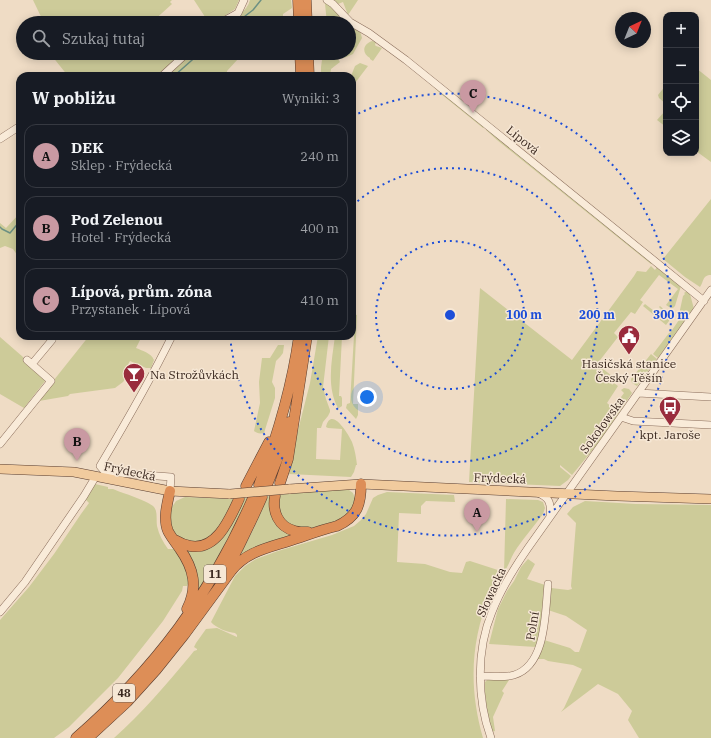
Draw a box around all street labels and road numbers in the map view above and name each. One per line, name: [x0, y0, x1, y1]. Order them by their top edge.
street label: Lípová: [504, 122, 543, 158]
street label: Sokołowska: [576, 393, 628, 456]
street label: Frýdecká: [103, 458, 158, 484]
street label: Frýdecká: [473, 470, 527, 486]
street label: Słowacka: [473, 564, 509, 619]
road number: 11: [204, 565, 226, 583]
street label: Polní: [522, 610, 542, 642]
road number: 48: [113, 684, 135, 702]

